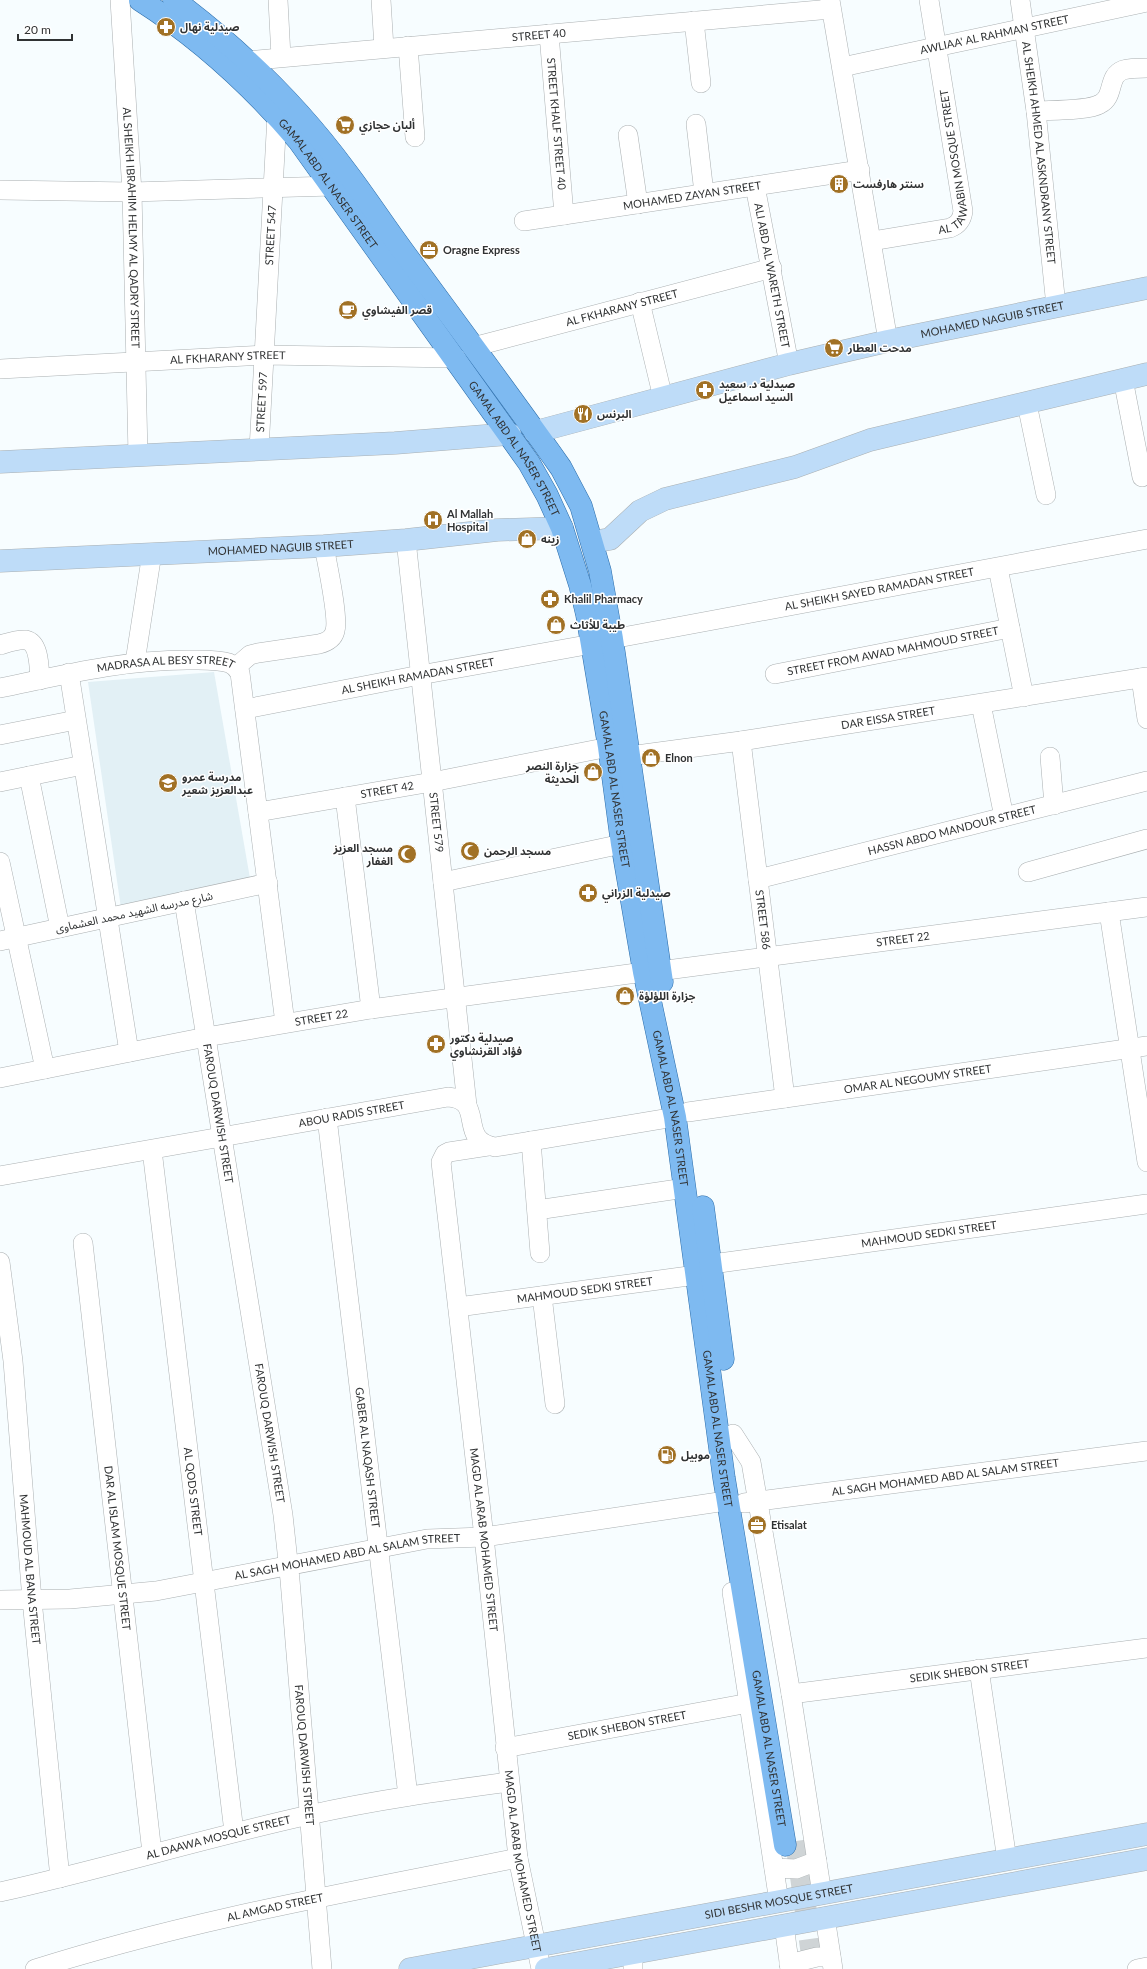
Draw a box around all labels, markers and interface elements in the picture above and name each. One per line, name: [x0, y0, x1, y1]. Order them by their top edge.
street label: AWLIAA' AL RAHMAN STREET: [919, 12, 1071, 56]
scale bar: [18, 16, 72, 42]
pharmacy icon: صيدلية نهال: [155, 16, 177, 38]
place label: صيدلية نهال: [180, 20, 240, 34]
text: 20 m: [24, 22, 51, 37]
street label: STREET 40: [511, 26, 567, 43]
street label: AL SHEIKH AHMED AL ASKNDRANY STREET: [1020, 40, 1059, 265]
street label: STREET KHALF STREET 40: [545, 57, 569, 191]
street label: AL TAWABIN MOSQUE STREET: [926, 79, 950, 237]
text: AL TAWABIN MOSQUE STREET: [936, 88, 970, 236]
street label: AL SHEIKH IBRAHIM HELMY AL QADRY STREET: [121, 107, 143, 349]
supermarket icon: ألبان حجازي: [334, 114, 356, 136]
street label: GAMAL ABD AL NASER STREET: [276, 116, 381, 251]
place label: ألبان حجازي: [359, 118, 415, 135]
building icon: سنتر هارفست: [828, 173, 850, 195]
place label: سنتر هارفست: [853, 177, 924, 191]
street label: MOHAMED ZAYAN STREET: [622, 178, 762, 212]
street label: ALI ABD AL WARETH STREET: [752, 202, 793, 349]
street label: STREET 547: [262, 205, 278, 266]
office icon: Oragne Express: [418, 239, 440, 261]
place label: Oragne Express: [443, 243, 520, 256]
street label: AL FKHARANY STREET: [564, 286, 680, 328]
street label: MOHAMED NAGUIB STREET: [919, 298, 1066, 340]
cafe icon: قصر الفيشاوي: [337, 299, 359, 321]
place label: قصر الفيشاوي: [362, 303, 432, 320]
supermarket icon: مدحت العطار: [823, 337, 845, 359]
place label: مدحت العطار: [847, 341, 912, 355]
street label: AL FKHARANY STREET: [170, 348, 286, 366]
street label: STREET 597: [253, 372, 269, 432]
place label: صيدلية د. سعيد السيد اسماعيل: [719, 377, 796, 404]
street label: GAMAL ABD AL NASER STREET: [466, 378, 563, 518]
pharmacy icon: صيدلية د. سعيد السيد اسماعيل: [694, 379, 716, 401]
restaurant icon: البرنس: [572, 403, 594, 425]
place label: البرنس: [597, 407, 631, 421]
place label: Al Mallah Hospital: [446, 507, 493, 533]
hospital icon: Al Mallah Hospital: [422, 509, 444, 531]
shop icon: زينه: [516, 528, 538, 550]
place label: زينه: [541, 532, 559, 546]
street label: MOHAMED NAGUIB STREET: [207, 537, 355, 557]
street label: AL SHEIKH SAYED RAMADAN STREET: [784, 564, 976, 613]
pharmacy icon: Khalil Pharmacy: [539, 588, 561, 610]
place label: Khalil Pharmacy: [564, 592, 643, 605]
shop icon: طيبة للأثاث: [545, 614, 567, 636]
place label: طيبة للأثاث: [570, 618, 625, 632]
street label: STREET FROM AWAD MAHMOUD STREET: [786, 623, 1000, 678]
street label: MADRASA AL BESY STREET: [96, 653, 238, 674]
street label: AL SHEIKH RAMADAN STREET: [340, 655, 496, 696]
street label: DAR EISSA STREET: [840, 703, 937, 731]
street label: GAMAL ABD AL NASER STREET: [597, 710, 633, 869]
shop icon: Elnon: [640, 747, 662, 769]
place label: Elnon: [665, 751, 693, 764]
place label: جزارة النصر الحديثة: [525, 759, 579, 786]
shop icon: جزارة النصر الحديثة: [582, 761, 604, 783]
place label: مدرسة عمرو عبدالعزيز شعير: [181, 770, 253, 797]
school or university icon: مدرسة عمرو عبدالعزيز شعير: [157, 772, 179, 794]
street label: STREET 42: [359, 778, 415, 800]
street label: STREET 579: [427, 792, 447, 853]
street label: HASSN ABDO MANDOUR STREET: [866, 802, 1038, 857]
mosque icon: مسجد الرحمن: [459, 840, 481, 862]
place label: مسجد العزيز الغفار: [332, 841, 393, 868]
mosque icon: مسجد العزيز الغفار: [396, 843, 418, 865]
place label: مسجد الرحمن: [484, 844, 551, 858]
pharmacy icon: صيدلية الزراني: [577, 882, 599, 904]
place label: صيدلية الزراني: [602, 886, 671, 903]
street label: شارع مدرسه الشهيد محمد العشماوى: [54, 888, 215, 937]
street label: STREET 586: [753, 889, 774, 950]
street label: STREET 22: [875, 929, 930, 948]
shop icon: جزارة اللؤلؤة: [614, 985, 636, 1007]
place label: جزارة اللؤلؤة: [639, 989, 696, 1003]
street label: STREET 22: [294, 1006, 349, 1028]
street label: GAMAL ABD AL NASER STREET: [651, 1029, 691, 1188]
place label: صيدلية دكتور فؤاد القرنشاوي: [449, 1031, 523, 1061]
pharmacy icon: صيدلية دكتور فؤاد القرنشاوي: [425, 1033, 447, 1055]
street label: FAROUQ DARWISH STREET: [201, 1042, 236, 1184]
street label: OMAR AL NEGOUMY STREET: [843, 1061, 993, 1096]
street label: ABOU RADIS STREET: [297, 1098, 406, 1129]
street label: MAHMOUD SEDKI STREET: [860, 1218, 998, 1249]
street label: MAHMOUD SEDKI STREET: [516, 1274, 654, 1305]
street label: GAMAL ABD AL NASER STREET: [701, 1349, 736, 1509]
street label: FAROUQ DARWISH STREET: [253, 1362, 288, 1504]
street label: GABER AL NAQASH STREET: [353, 1387, 383, 1529]
fuel station icon: موبيل: [656, 1444, 678, 1466]
street label: AL QODS STREET: [182, 1447, 205, 1537]
street label: MAGD AL ARAB MOHAMED STREET: [468, 1447, 501, 1633]
place label: موبيل: [681, 1448, 710, 1462]
street label: AL SAGH MOHAMED ABD AL SALAM STREET: [831, 1455, 1060, 1498]
street label: DAR AL ISLAM MOSQUE STREET: [102, 1465, 134, 1631]
street label: MAHMOUD AL BANA STREET: [18, 1494, 44, 1646]
office icon: Etisalat: [746, 1514, 768, 1536]
place label: Etisalat: [771, 1518, 808, 1531]
street label: AL SAGH MOHAMED ABD AL SALAM STREET: [233, 1531, 461, 1582]
street label: SEDIK SHEBON STREET: [909, 1656, 1030, 1685]
street label: GAMAL ABD AL NASER STREET: [750, 1669, 789, 1828]
street label: FAROUQ DARWISH STREET: [293, 1684, 317, 1826]
street label: SEDIK SHEBON STREET: [566, 1708, 688, 1742]
street label: MAGD AL ARAB MOHAMED STREET: [503, 1769, 544, 1954]
street label: AL DAAWA MOSQUE STREET: [144, 1812, 292, 1861]
street label: SIDI BESHR MOSQUE STREET: [704, 1881, 855, 1921]
street label: AL AMGAD STREET: [226, 1890, 325, 1923]

